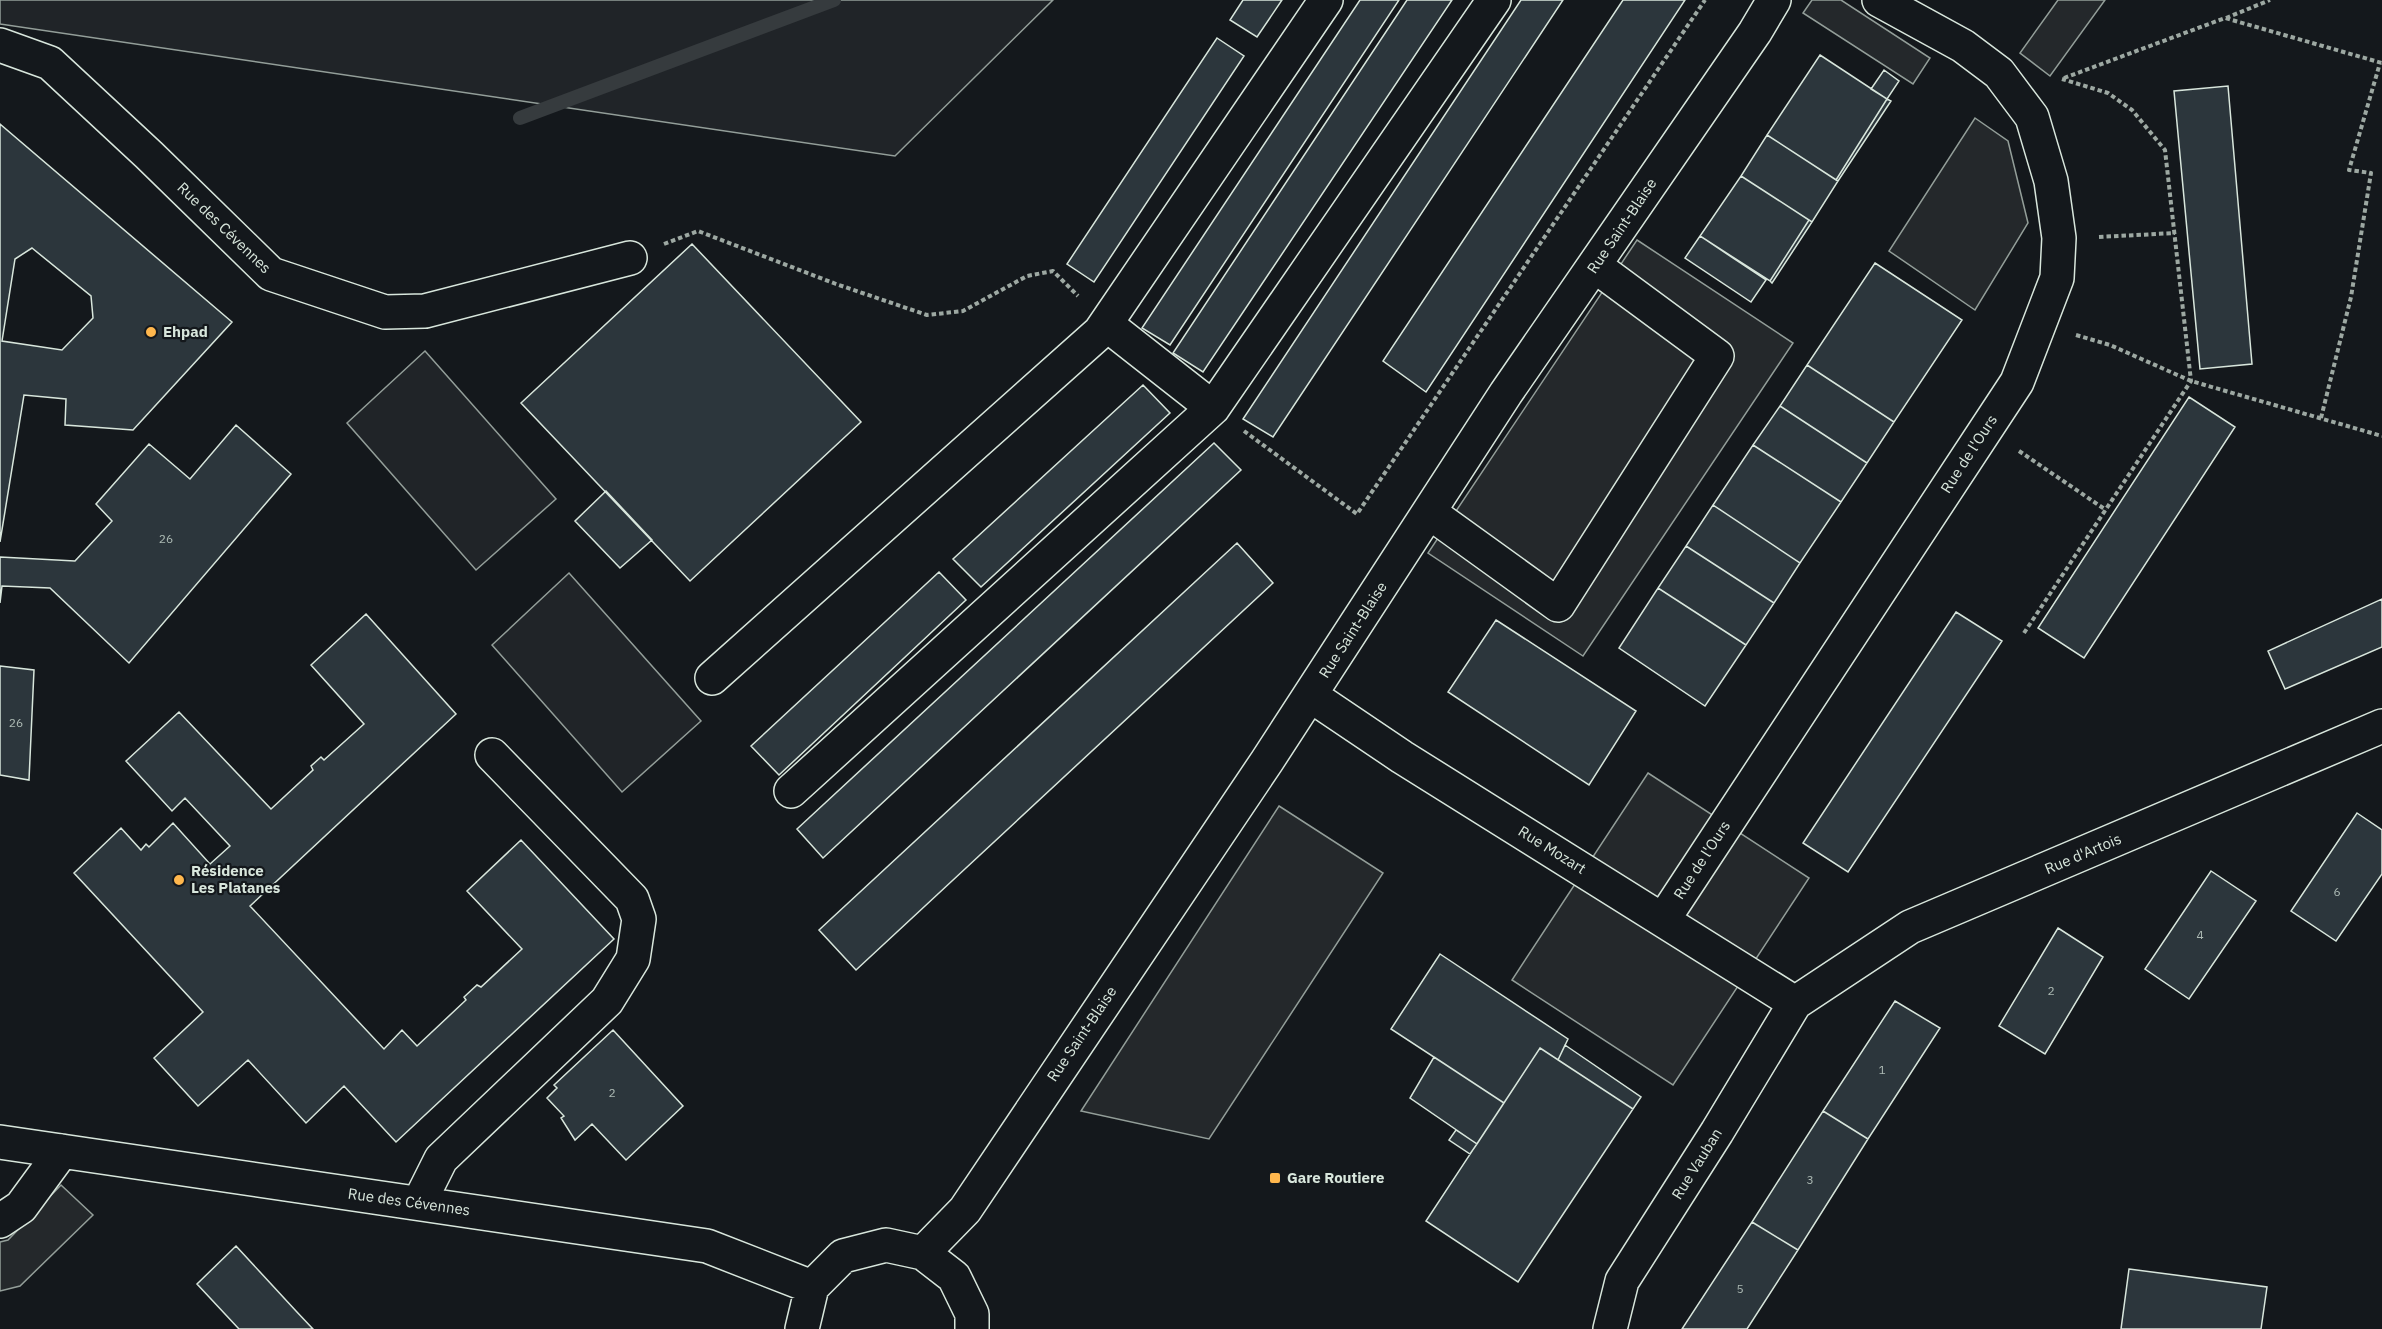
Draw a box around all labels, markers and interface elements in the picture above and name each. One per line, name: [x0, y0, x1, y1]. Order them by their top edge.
street label: Rue Saint-Blaise: [1583, 174, 1661, 277]
street label: Rue des Cévennes: [173, 178, 275, 277]
place label: Ehpad: [163, 322, 208, 341]
marker: Ehpad: [144, 325, 158, 339]
street label: Rue de l'Ours: [1936, 411, 2001, 497]
house number: 26: [159, 531, 173, 546]
street label: Rue Saint-Blaise: [1314, 578, 1391, 681]
house number: 26: [9, 715, 23, 730]
street label: Rue de l'Ours: [1669, 817, 1734, 903]
street label: Rue Mozart: [1515, 821, 1590, 878]
street label: Rue d'Artois: [2042, 829, 2124, 878]
place label: Résidence Les Platanes: [191, 861, 281, 897]
marker: Résidence Les Platanes: [172, 873, 186, 887]
house number: 6: [2333, 884, 2341, 899]
house number: 4: [2196, 927, 2204, 942]
street label: Rue Saint-Blaise: [1043, 982, 1121, 1085]
house number: 2: [2047, 983, 2055, 998]
house number: 1: [1878, 1062, 1886, 1077]
house number: 2: [608, 1085, 616, 1100]
street label: Rue Vauban: [1667, 1125, 1726, 1203]
place label: Gare Routiere: [1287, 1168, 1384, 1187]
marker: Gare Routiere: [1268, 1171, 1282, 1185]
house number: 3: [1806, 1172, 1814, 1187]
street label: Rue des Cévennes: [347, 1184, 471, 1219]
house number: 5: [1736, 1281, 1744, 1296]

